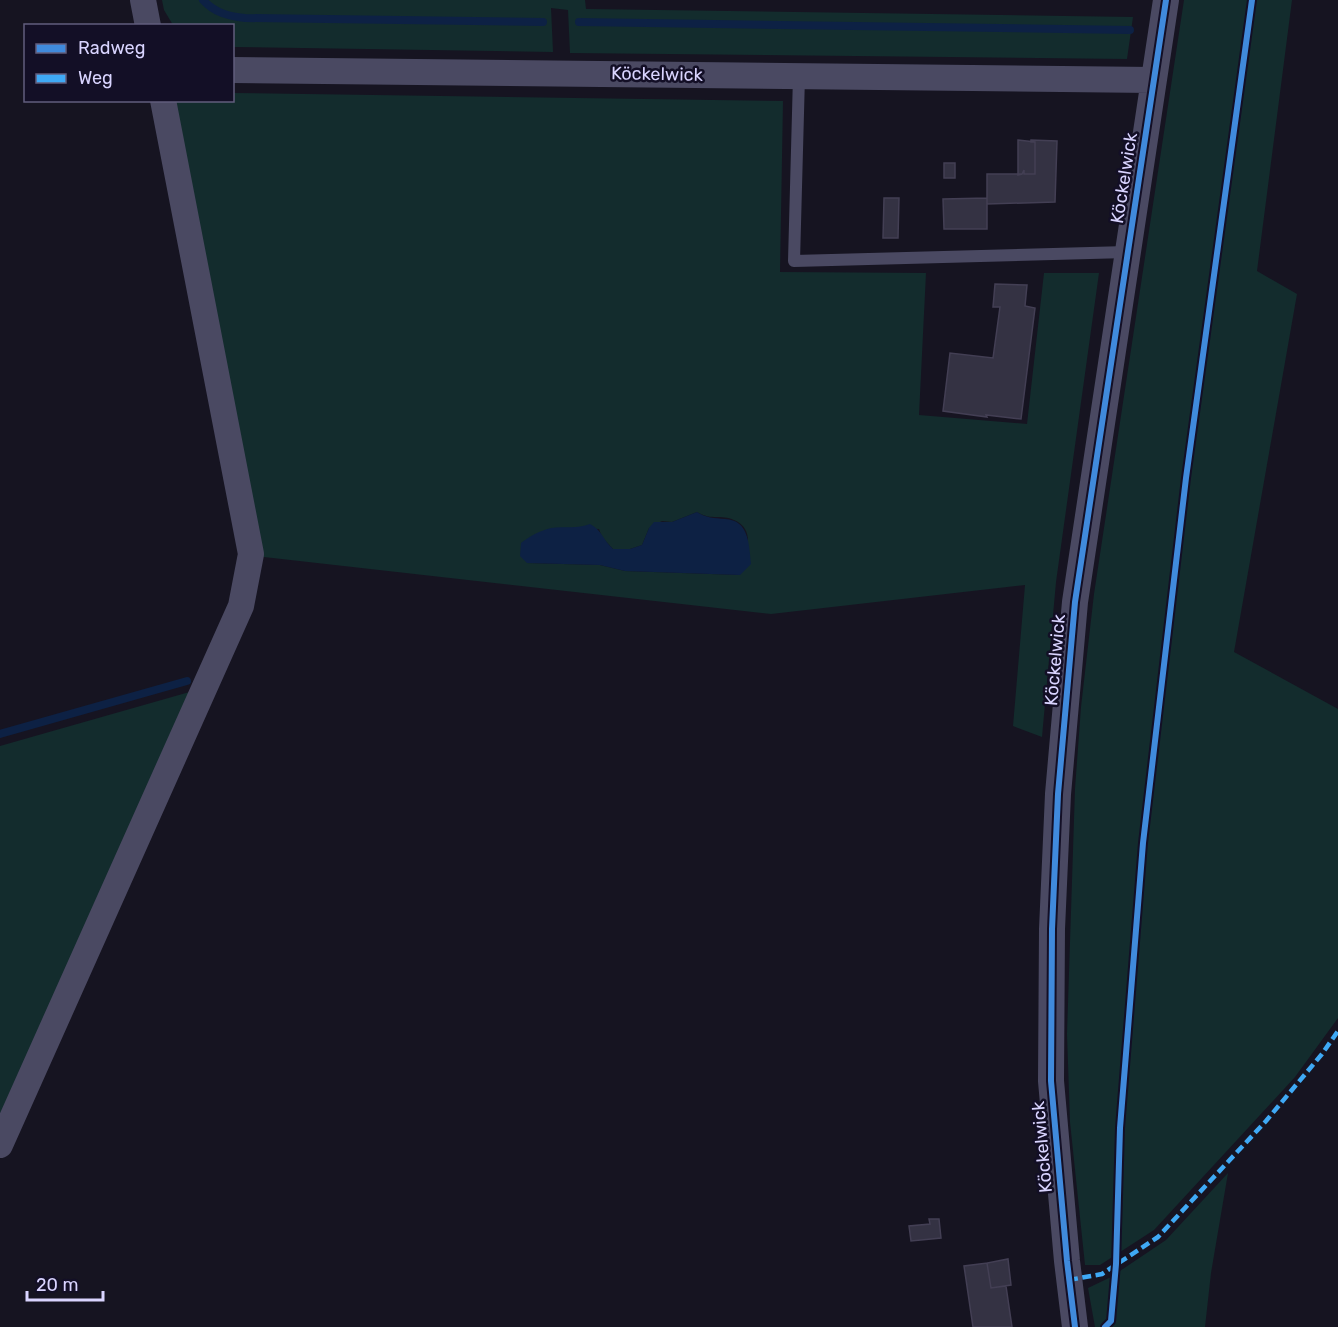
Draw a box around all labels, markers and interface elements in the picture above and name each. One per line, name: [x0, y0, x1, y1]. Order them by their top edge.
legend: [24, 24, 234, 102]
text: Radweg: [78, 37, 145, 59]
street label: Köckelwick: [611, 62, 704, 86]
text: Weg: [78, 67, 113, 89]
street label: Köckelwick: [1106, 130, 1142, 225]
street label: Köckelwick: [1040, 613, 1070, 707]
street label: Köckelwick: [1027, 1100, 1057, 1194]
scale bar: [27, 1264, 104, 1302]
text: 20 m: [36, 1274, 78, 1296]

